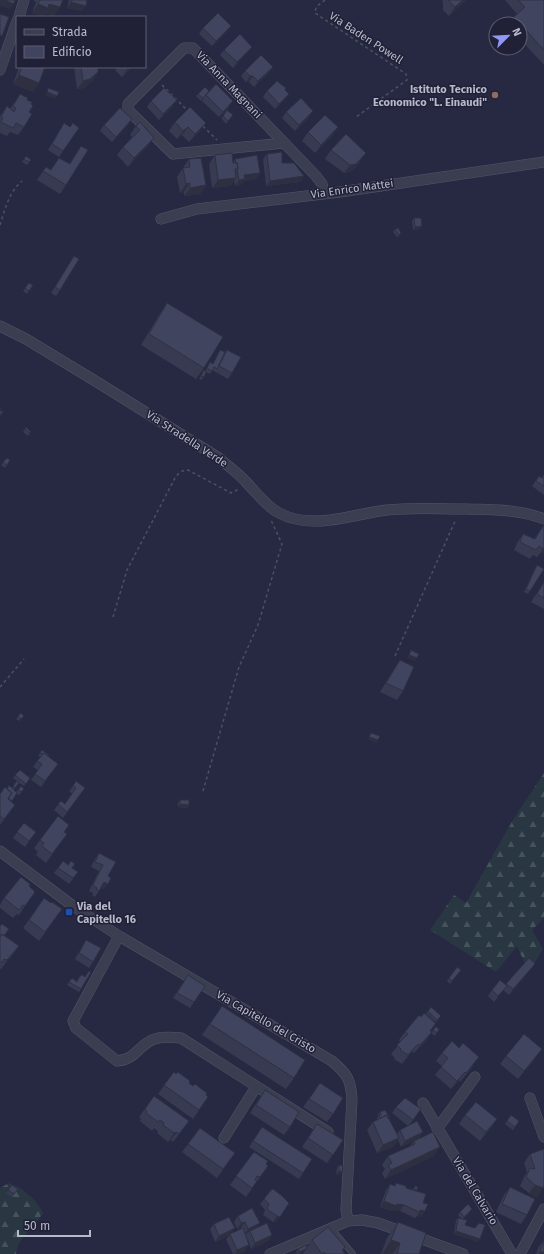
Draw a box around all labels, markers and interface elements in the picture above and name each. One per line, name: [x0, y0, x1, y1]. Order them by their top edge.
street label: Via Baden Powell: [327, 9, 405, 67]
legend: [16, 16, 146, 68]
north arrow: [488, 16, 528, 56]
text: Strada: [52, 25, 87, 39]
text: N: [509, 26, 524, 38]
text: Edificio: [52, 45, 92, 59]
street label: Via Anna Magnani: [194, 49, 264, 121]
place label: Istituto Tecnico Economico "L. Einaudi": [373, 83, 488, 109]
marker: Istituto Tecnico Economico "L. Einaudi": [490, 90, 500, 100]
street label: Via Enrico Mattei: [310, 177, 394, 201]
street label: Via Stradella Verde: [144, 408, 230, 470]
place label: Via del Capitello 16: [76, 900, 136, 926]
marker: Via del Capitello 16: [64, 907, 74, 917]
street label: Via Capitello del Cristo: [214, 988, 318, 1056]
street label: Via del Calvario: [450, 1155, 500, 1227]
scale bar: [18, 1212, 90, 1238]
text: 50 m: [24, 1219, 50, 1233]

